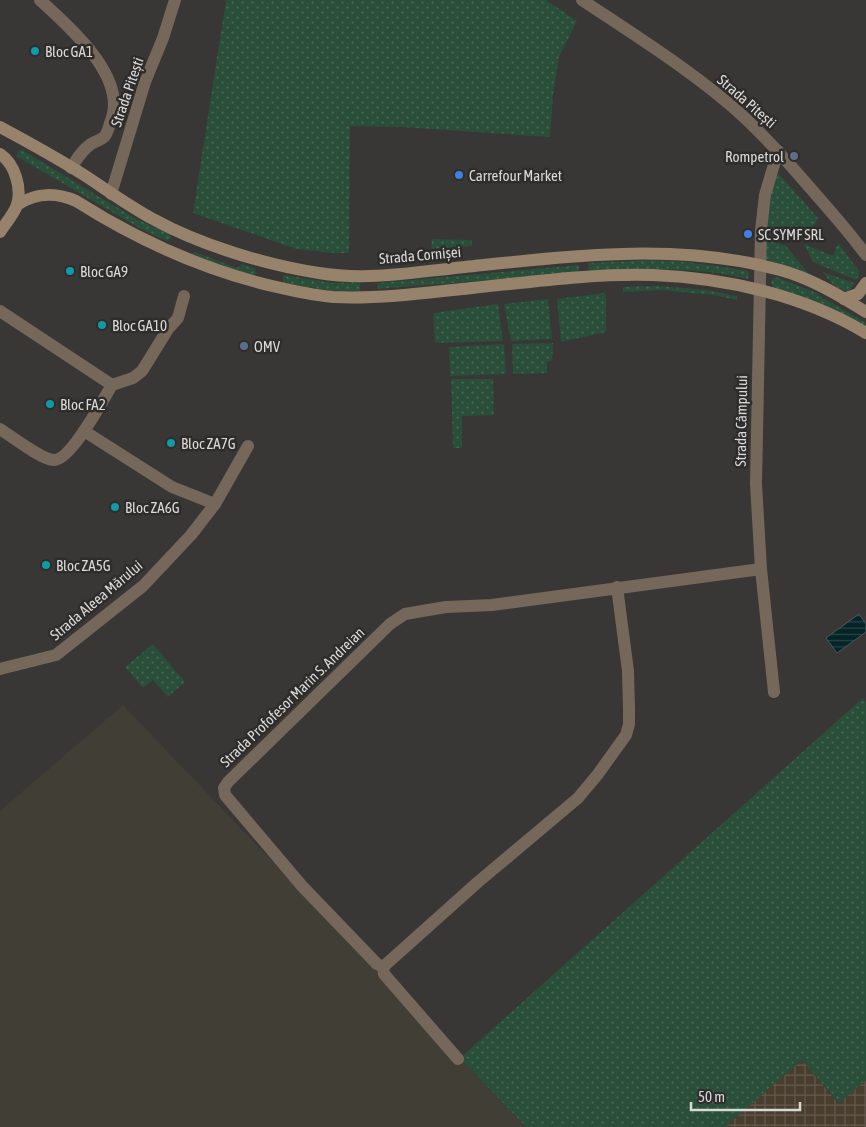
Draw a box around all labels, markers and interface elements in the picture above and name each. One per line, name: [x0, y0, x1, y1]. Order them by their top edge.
place label: Bloc GA1: [45, 43, 93, 60]
marker: Bloc GA1: [29, 45, 41, 57]
street label: Strada Pitești: [107, 55, 147, 129]
street label: Strada Pitești: [714, 71, 780, 131]
place label: Rompetrol: [725, 148, 784, 165]
marker: Rompetrol: [788, 150, 800, 162]
place label: Carrefour Market: [469, 167, 562, 184]
marker: Carrefour Market: [453, 169, 465, 181]
place label: SC SYMF SRL: [758, 226, 824, 243]
marker: SC SYMF SRL: [742, 228, 754, 240]
street label: Strada Cornișei: [378, 243, 462, 267]
place label: Bloc GA9: [80, 263, 128, 280]
marker: Bloc GA9: [64, 265, 76, 277]
place label: Bloc GA10: [112, 317, 167, 334]
marker: Bloc GA10: [96, 319, 108, 331]
place label: OMV: [254, 338, 281, 355]
marker: OMV: [238, 340, 250, 352]
street label: Strada Câmpului: [732, 375, 750, 467]
place label: Bloc FA2: [60, 396, 106, 413]
marker: Bloc FA2: [44, 398, 56, 410]
place label: Bloc ZA7G: [181, 435, 236, 452]
marker: Bloc ZA7G: [165, 437, 177, 449]
place label: Bloc ZA6G: [125, 499, 180, 516]
marker: Bloc ZA6G: [109, 501, 121, 513]
street label: Strada Aleea Mărului: [46, 557, 146, 643]
place label: Bloc ZA5G: [56, 557, 111, 574]
marker: Bloc ZA5G: [40, 559, 52, 571]
street label: Strada Profofesor Marin S. Andreian: [216, 624, 368, 770]
scale bar: [691, 1080, 800, 1112]
text: 50 m: [698, 1088, 725, 1105]

